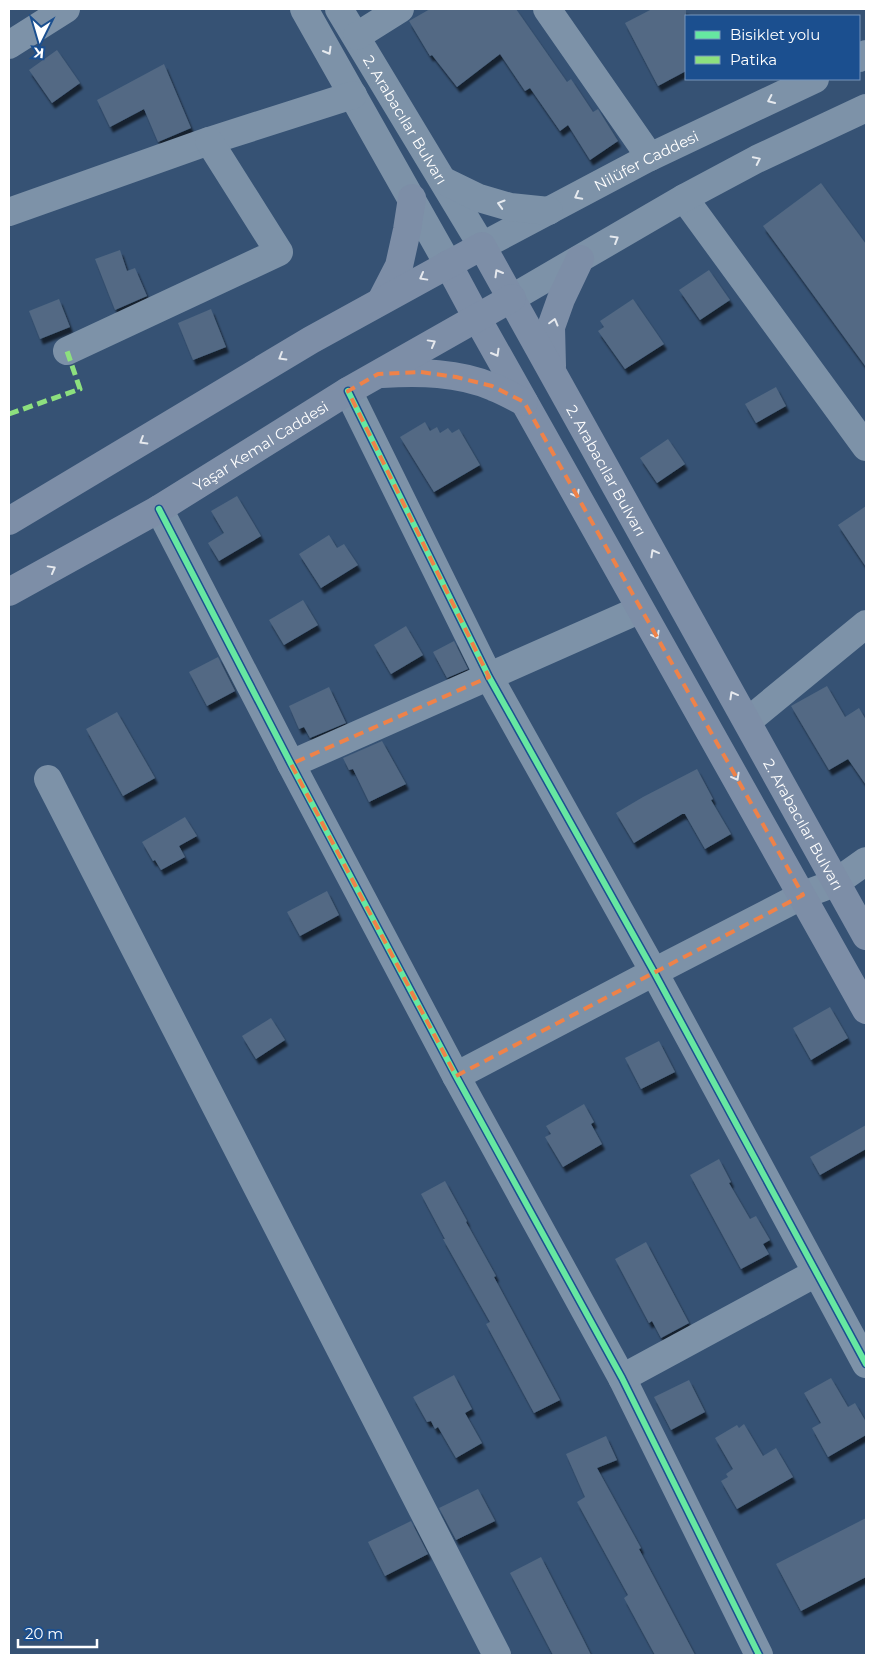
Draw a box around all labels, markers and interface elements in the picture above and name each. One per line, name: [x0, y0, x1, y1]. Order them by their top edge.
north arrow: [15, 15, 65, 65]
legend: [685, 15, 860, 80]
text: Bisiklet yolu: [730, 25, 820, 44]
text: K: [32, 43, 45, 62]
one-way arrow: [321, 46, 331, 55]
text: Patika: [730, 50, 777, 69]
street label: 2. Arabacılar Bulvarı: [359, 51, 452, 187]
one-way arrow: [767, 93, 776, 104]
street label: Nilüfer Caddesi: [591, 126, 701, 195]
one-way arrow: [751, 156, 760, 166]
one-way arrow: [575, 189, 584, 199]
one-way arrow: [497, 200, 506, 210]
one-way arrow: [609, 235, 618, 245]
one-way arrow: [494, 270, 504, 279]
one-way arrow: [420, 271, 429, 281]
one-way arrow: [548, 318, 558, 327]
one-way arrow: [427, 340, 436, 350]
one-way arrow: [490, 347, 500, 356]
one-way arrow: [279, 351, 288, 361]
street label: Yaşar Kemal Caddesi: [189, 396, 332, 495]
street label: 2. Arabacılar Bulvarı: [563, 401, 651, 539]
one-way arrow: [139, 434, 148, 444]
one-way arrow: [570, 489, 580, 498]
one-way arrow: [650, 549, 660, 558]
one-way arrow: [47, 566, 56, 576]
one-way arrow: [650, 630, 660, 639]
one-way arrow: [729, 691, 739, 700]
street label: 2. Arabacılar Bulvarı: [760, 755, 848, 893]
one-way arrow: [730, 772, 740, 781]
scale bar: [18, 1616, 96, 1648]
text: 20 m: [25, 1624, 63, 1643]

